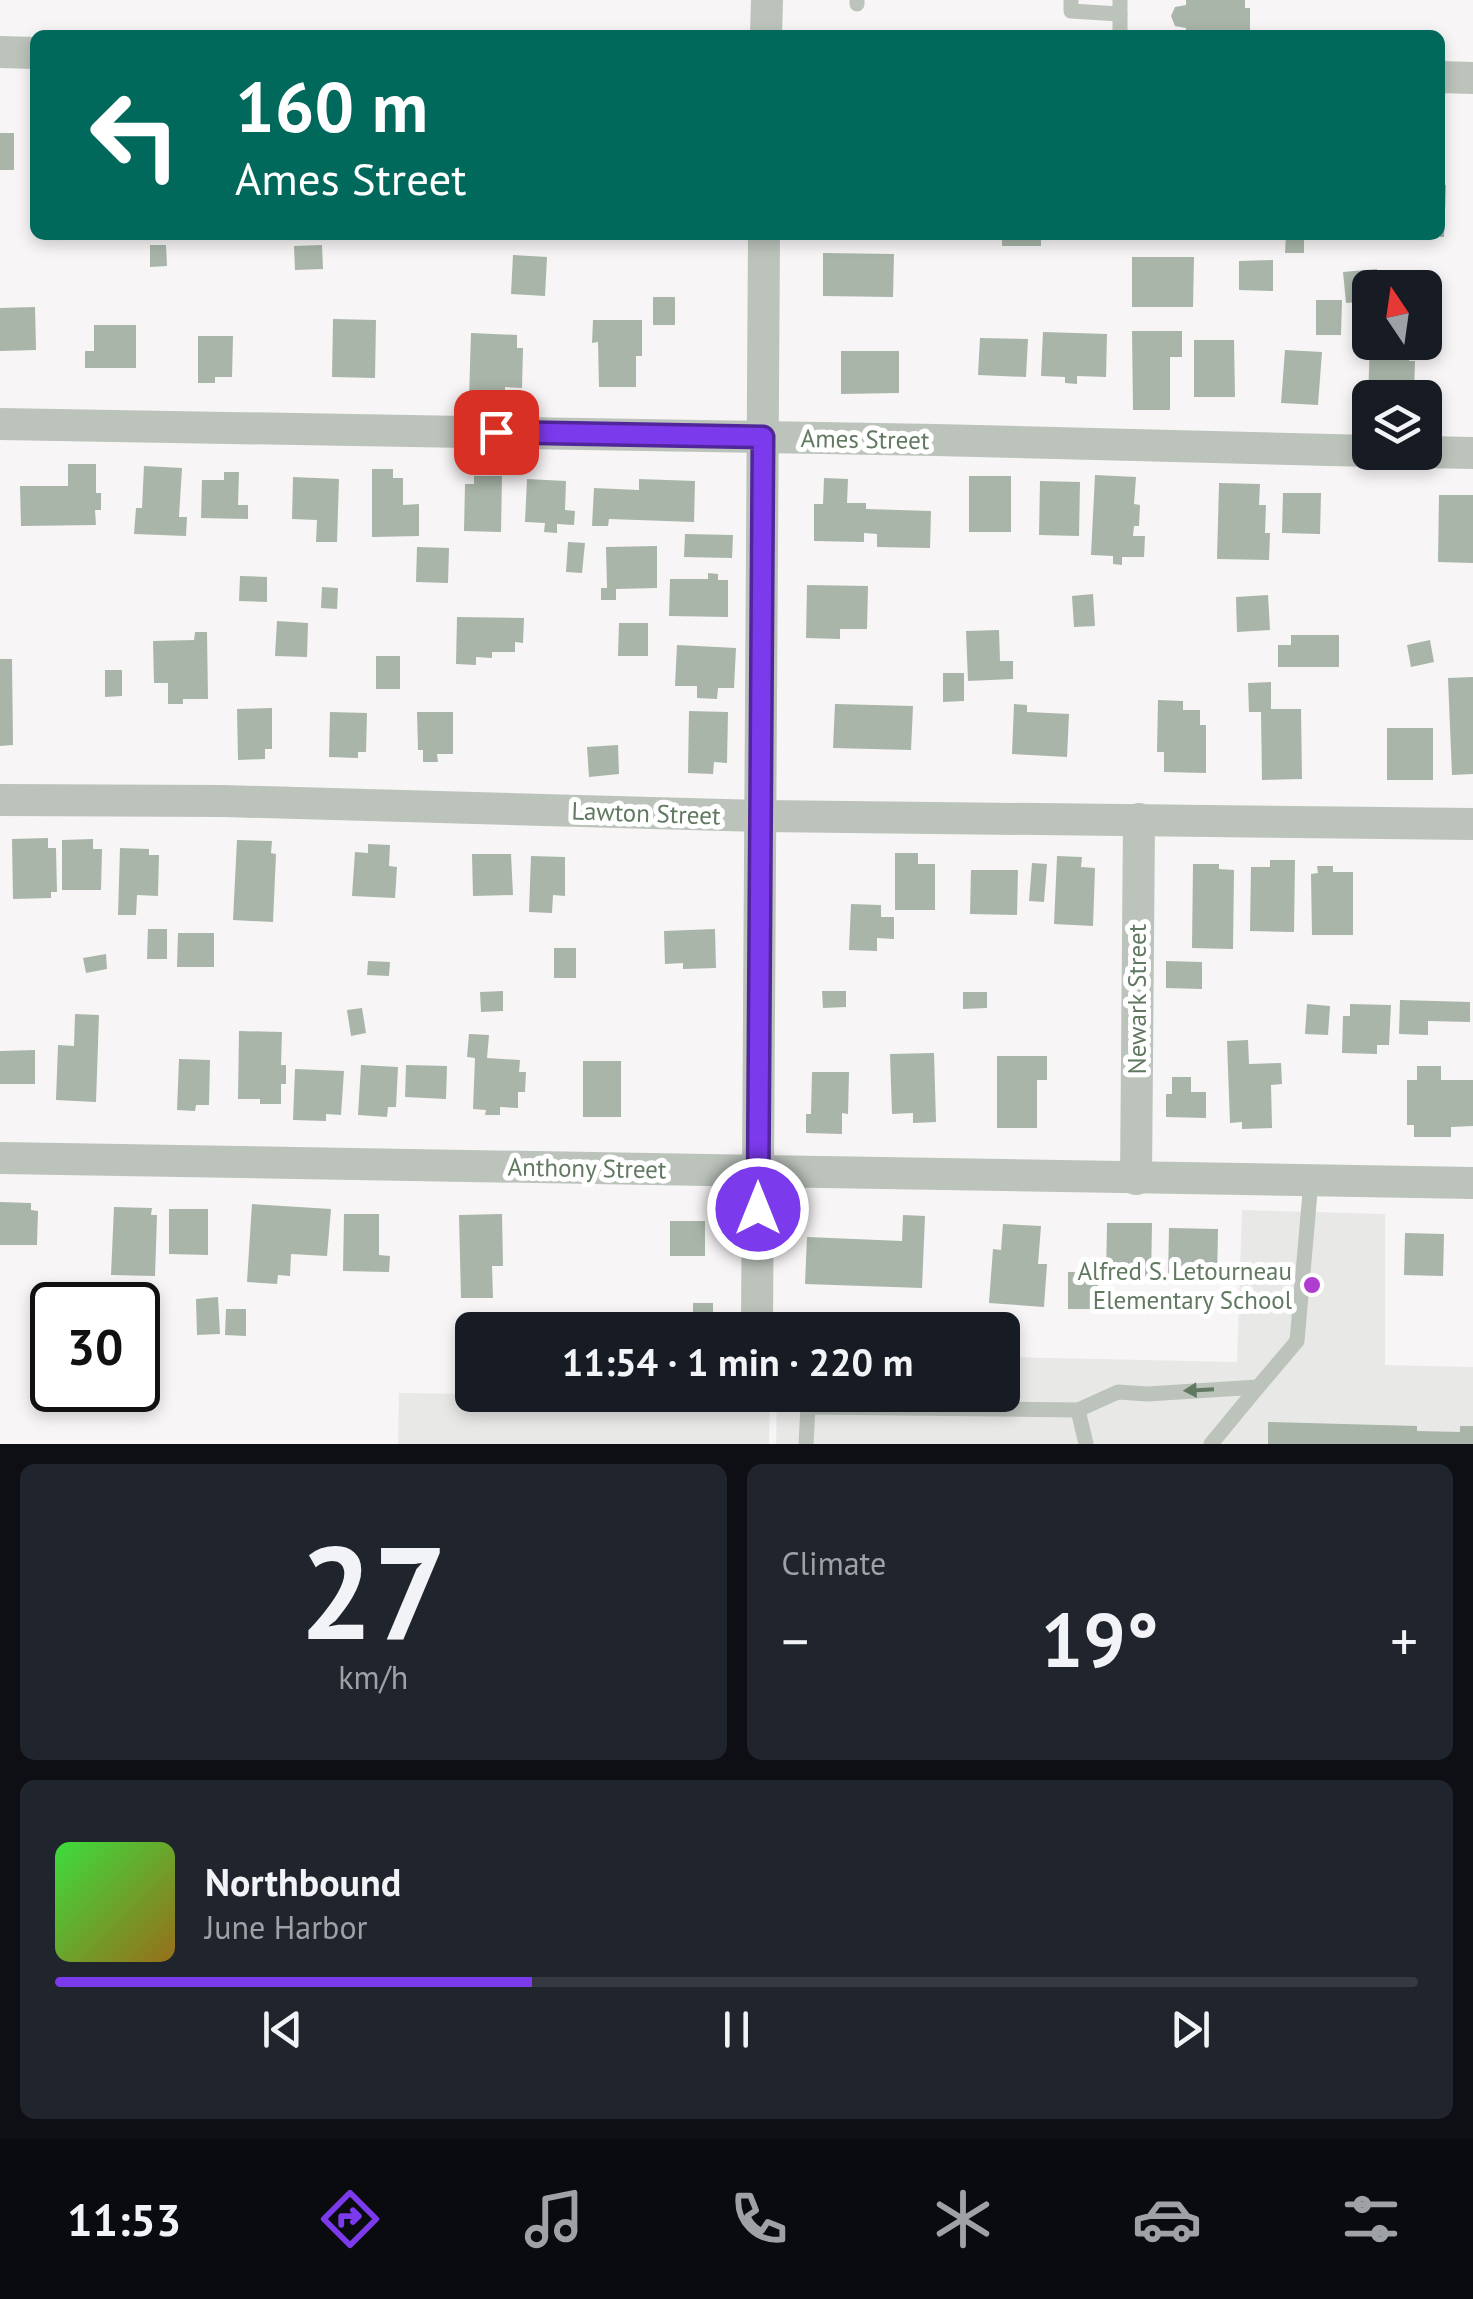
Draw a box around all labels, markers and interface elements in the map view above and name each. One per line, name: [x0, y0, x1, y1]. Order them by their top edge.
text: 160 m: [235, 61, 428, 151]
icon: left: [70, 70, 200, 200]
text: Ames Street: [235, 149, 467, 207]
north arrow: [1352, 270, 1442, 360]
map controls: [1352, 270, 1442, 470]
button: layers: [1352, 380, 1442, 470]
pin: [454, 390, 539, 475]
icon: arrive: [469, 405, 524, 460]
street label: Ames Street: [800, 422, 930, 456]
street label: Lawton Street: [571, 794, 722, 832]
street label: Newark Street: [1121, 923, 1153, 1074]
street label: Anthony Street: [507, 1151, 667, 1185]
position arrow: [706, 1157, 810, 1261]
place label: Alfred S. Letourneau Elementary School: [1077, 1255, 1293, 1316]
marker: Alfred S. Letourneau Elementary School: [1301, 1274, 1323, 1296]
speed limit sign: 30: [30, 1282, 160, 1412]
text: 11:54 · 1 min · 220 m: [562, 1337, 913, 1386]
one-way arrow: [1182, 1383, 1214, 1399]
text: 27: [300, 1507, 447, 1675]
text: Climate: [782, 1542, 886, 1584]
text: 19°: [1041, 1591, 1159, 1688]
text: −: [782, 1605, 809, 1676]
text: +: [1390, 1605, 1418, 1676]
text: km/h: [338, 1656, 408, 1698]
text: Northbound: [205, 1857, 401, 1906]
text: June Harbor: [205, 1906, 367, 1948]
icon: previous: [255, 2002, 310, 2057]
icon: pause: [709, 2002, 764, 2057]
icon: next: [1163, 2002, 1218, 2057]
icon: directions: [315, 2184, 385, 2254]
icon: music: [519, 2184, 589, 2254]
icon: phone: [724, 2184, 794, 2254]
icon: climate: [928, 2184, 998, 2254]
icon: car: [1132, 2184, 1202, 2254]
icon: filters: [1336, 2184, 1406, 2254]
text: 11:53: [67, 2190, 181, 2248]

